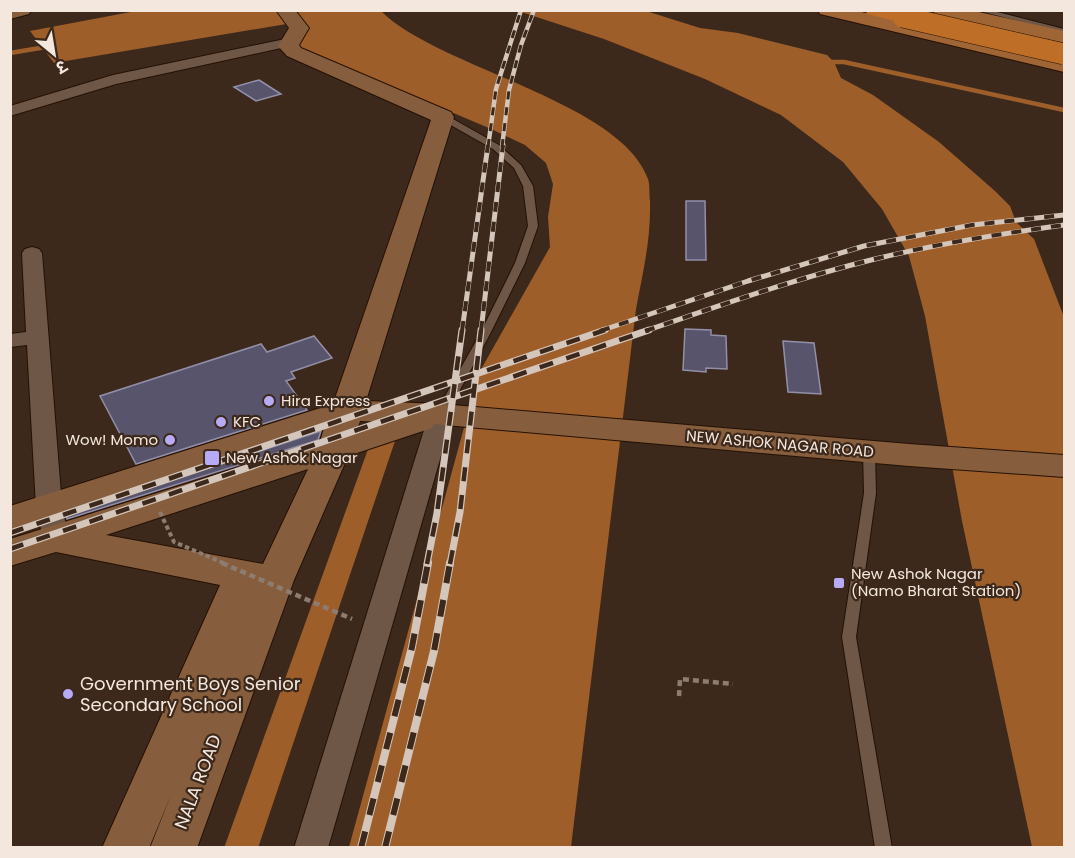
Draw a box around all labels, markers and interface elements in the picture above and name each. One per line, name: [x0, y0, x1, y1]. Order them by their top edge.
north arrow: [24, 24, 84, 84]
text: उ: [51, 54, 72, 79]
place label: Hira Express: [281, 390, 371, 411]
marker: Hira Express: [262, 394, 276, 408]
place label: KFC: [233, 411, 261, 432]
marker: KFC: [214, 415, 228, 429]
street label: NEW ASHOK NAGAR ROAD: [685, 425, 875, 462]
place label: Wow! Momo: [65, 429, 158, 450]
marker: Wow! Momo: [163, 433, 177, 447]
place label: New Ashok Nagar: [226, 447, 358, 468]
marker: New Ashok Nagar: [203, 449, 221, 467]
place label: New Ashok Nagar (Namo Bharat Station): [851, 563, 1021, 601]
marker: New Ashok Nagar (Namo Bharat Station): [832, 576, 846, 590]
place label: Government Boys Senior Secondary School: [80, 671, 301, 717]
marker: Government Boys Senior Secondary School: [61, 687, 75, 701]
street label: NALA ROAD: [168, 731, 227, 833]

